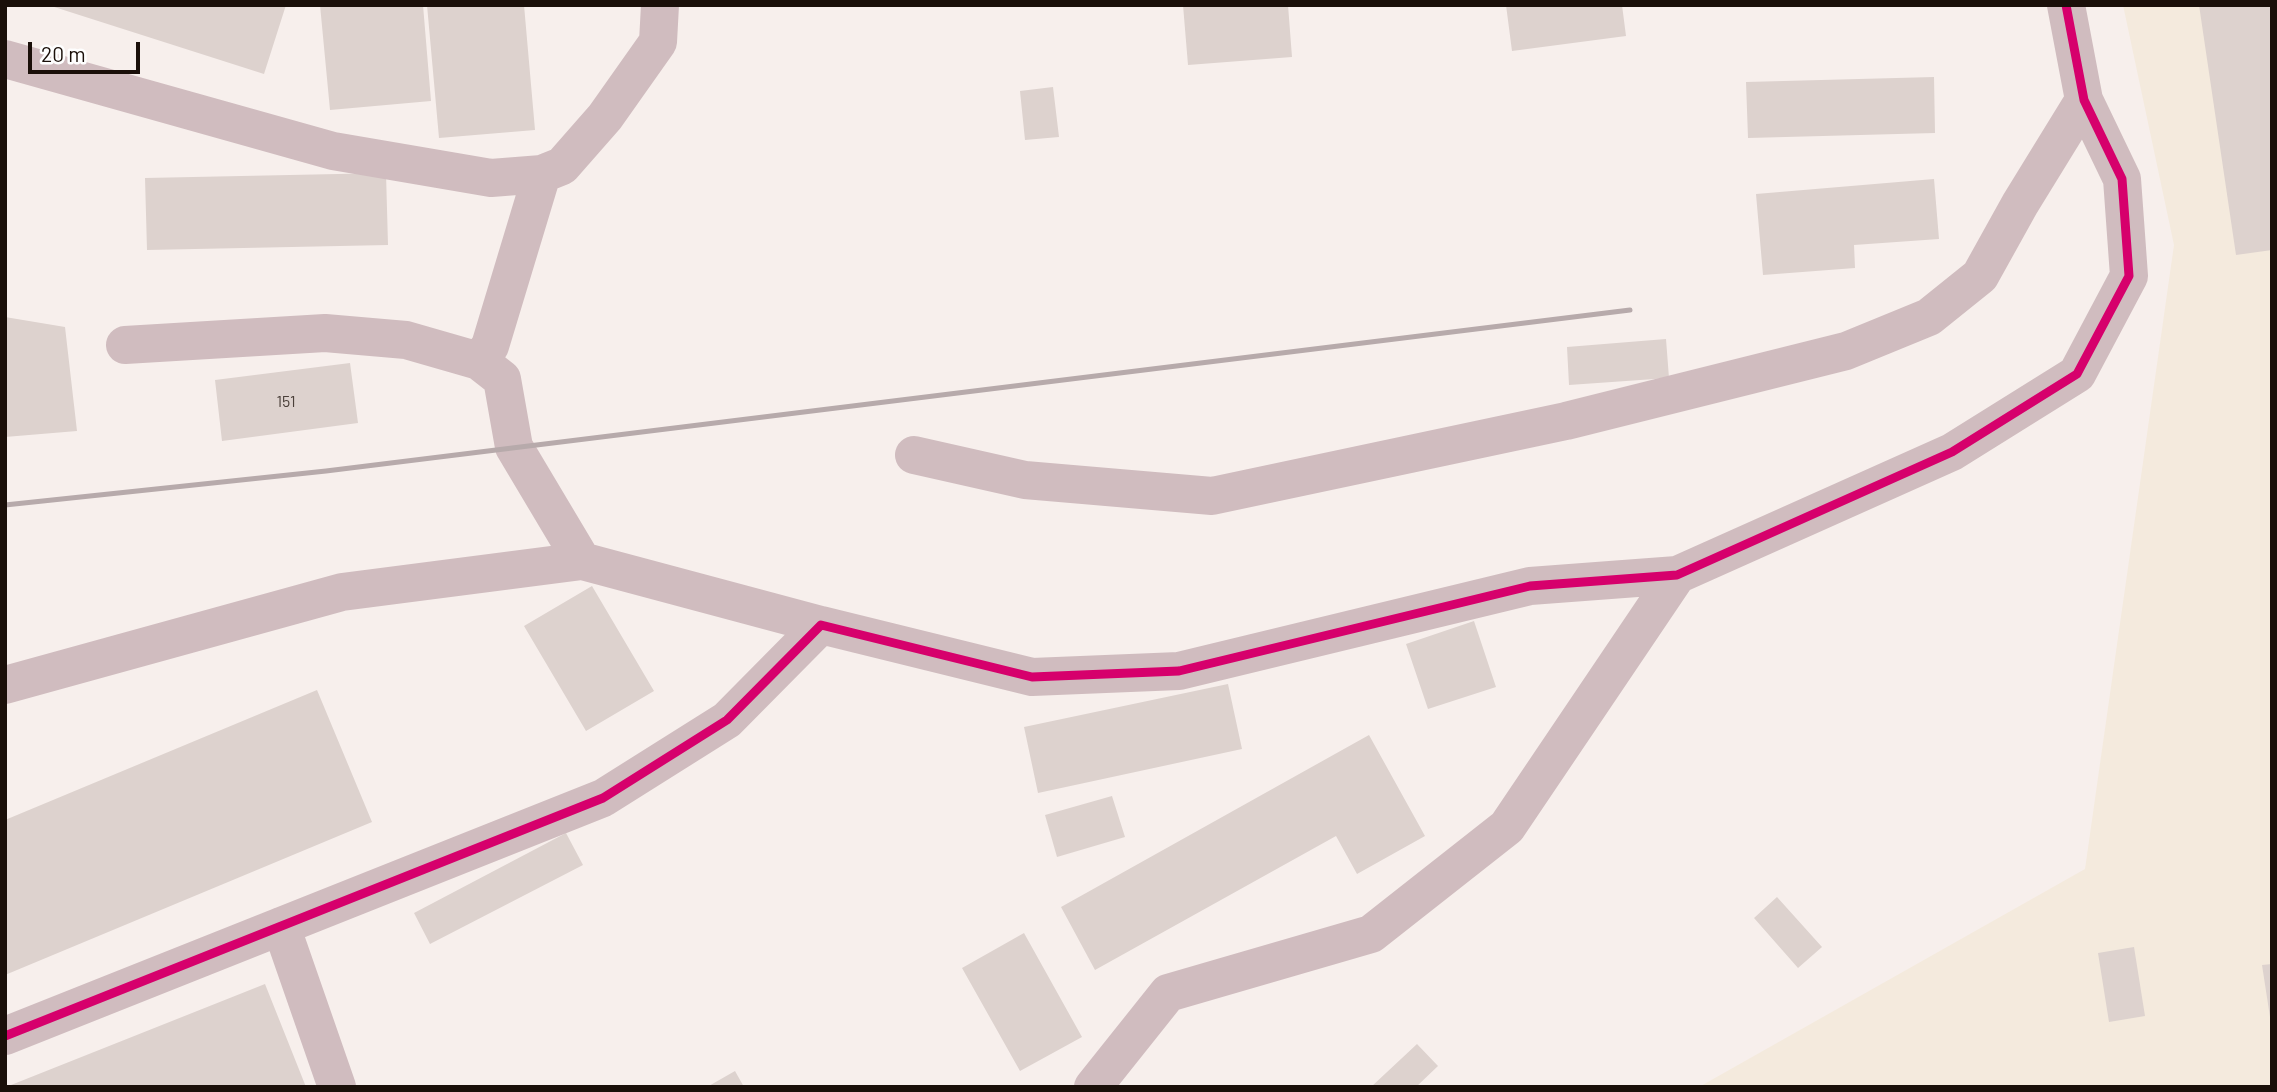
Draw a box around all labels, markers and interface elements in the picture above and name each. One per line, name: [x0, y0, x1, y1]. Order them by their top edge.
scale bar: [32, 28, 144, 72]
text: 20 m: [41, 41, 86, 66]
house number: 151: [277, 392, 295, 412]

